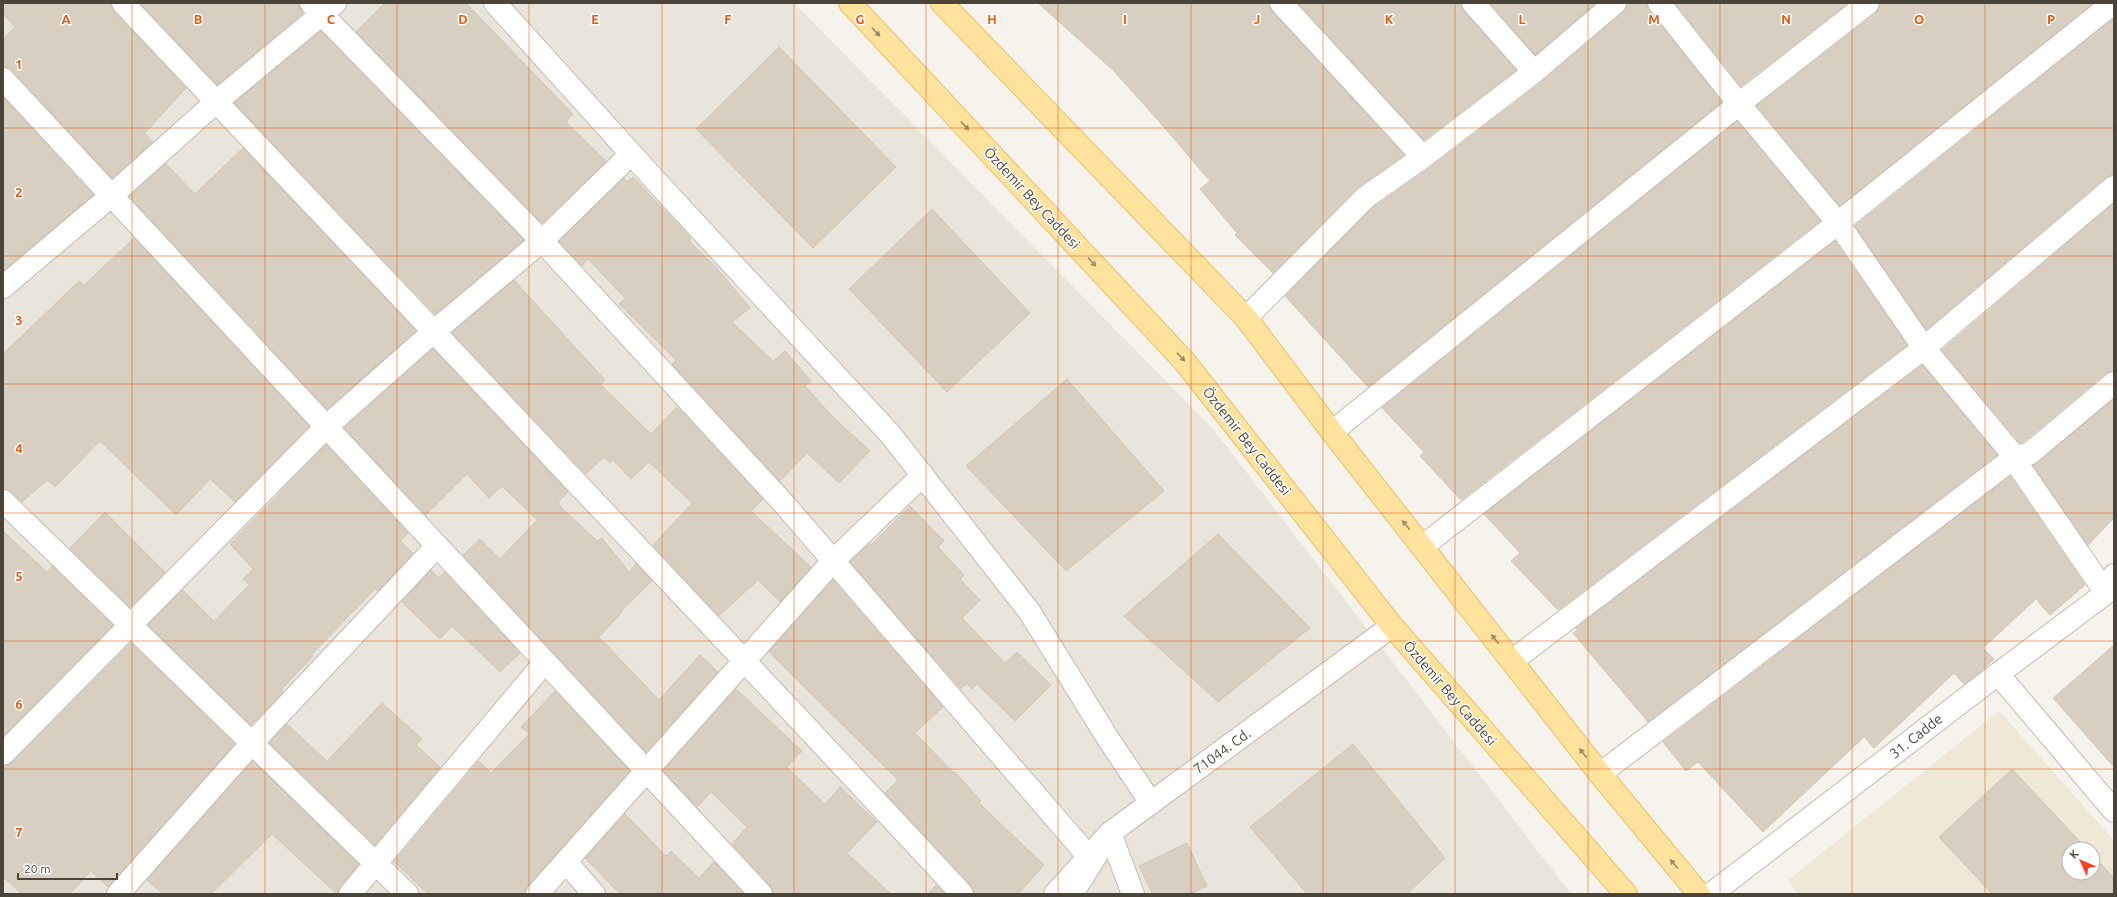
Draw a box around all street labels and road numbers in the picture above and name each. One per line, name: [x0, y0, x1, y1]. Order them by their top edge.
street label: Özdemir Bey Caddesi: [981, 143, 1084, 252]
street label: Özdemir Bey Caddesi: [1200, 383, 1295, 498]
street label: Özdemir Bey Caddesi: [1400, 637, 1500, 748]
street label: 31. Cadde: [1887, 711, 1945, 761]
street label: 71044. Cd.: [1190, 725, 1254, 777]

